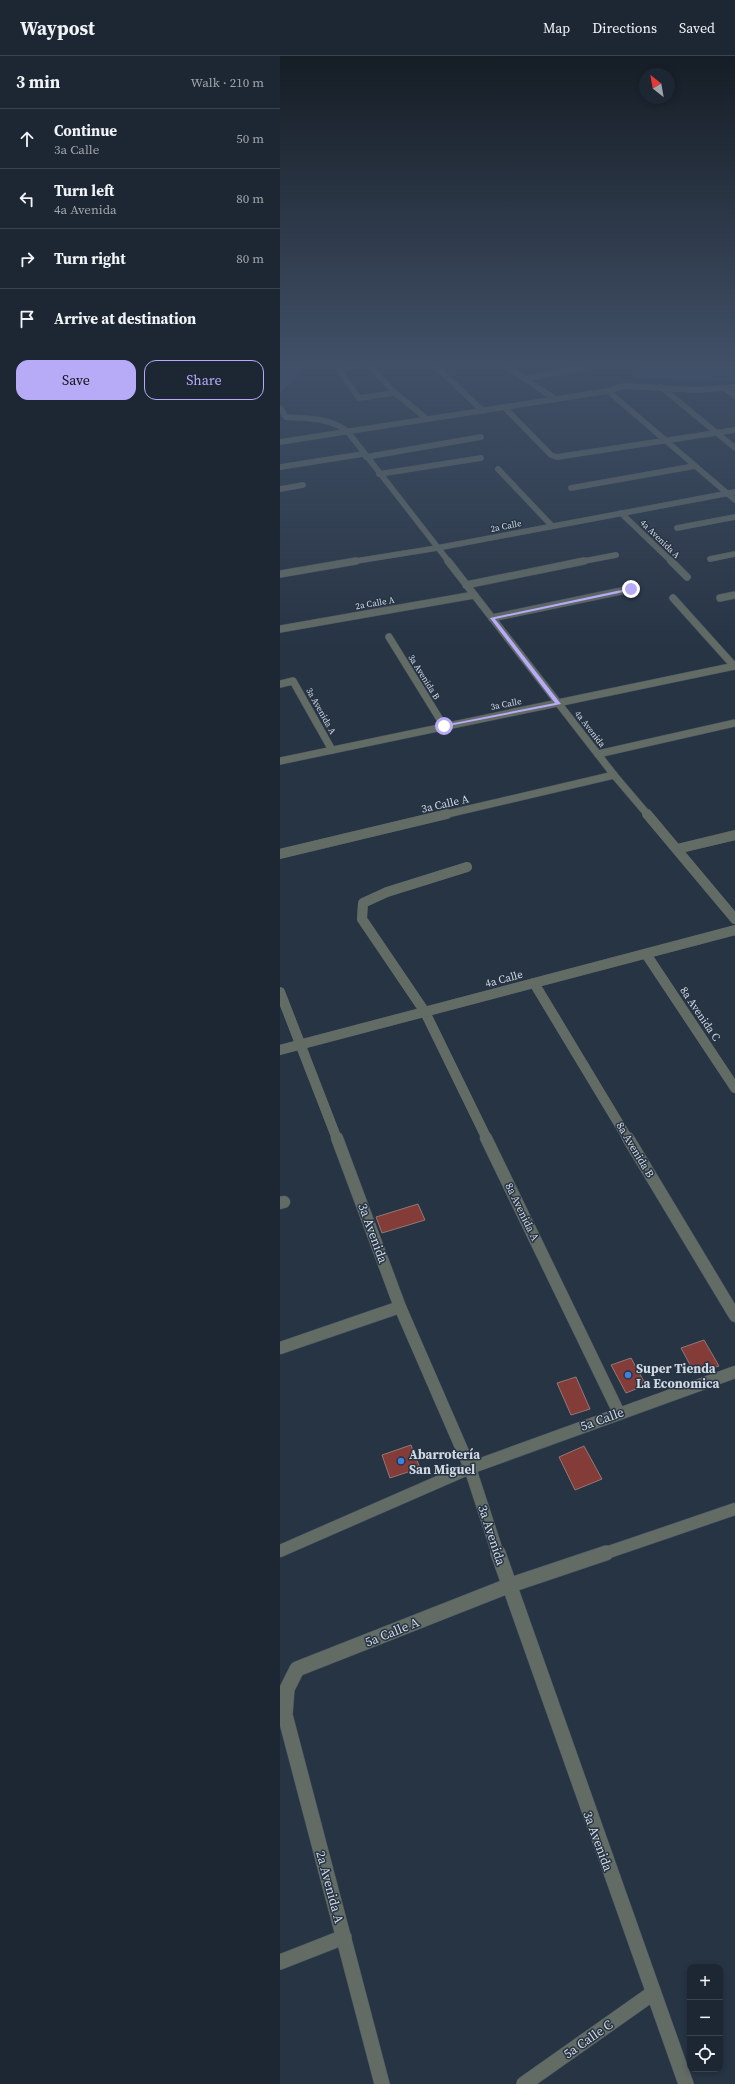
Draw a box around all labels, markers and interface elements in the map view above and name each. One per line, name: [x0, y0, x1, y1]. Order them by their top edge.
text: Waypost: [20, 15, 95, 41]
text: Map: [543, 18, 570, 38]
text: Directions: [592, 18, 657, 38]
text: Saved: [679, 18, 715, 38]
north arrow: [639, 68, 675, 104]
text: 3 min: [16, 70, 60, 94]
text: Walk · 210 m: [191, 74, 264, 91]
text: Continue: [54, 120, 117, 141]
icon: ahead: [16, 128, 38, 150]
text: 50 m: [236, 130, 264, 147]
text: 3a Calle: [54, 141, 99, 158]
text: Turn left: [54, 180, 114, 201]
icon: left: [16, 188, 38, 210]
text: 80 m: [236, 190, 264, 207]
text: 4a Avenida: [54, 201, 117, 218]
icon: right: [16, 248, 38, 270]
text: Turn right: [54, 248, 126, 269]
text: 80 m: [236, 250, 264, 267]
icon: arrive: [16, 308, 38, 330]
text: Arrive at destination: [54, 308, 196, 329]
button: Save: [16, 360, 136, 400]
button: Share: [144, 360, 264, 400]
street label: 2a Calle: [489, 517, 523, 535]
street label: 4a Avenida A: [637, 517, 683, 561]
route end: [622, 580, 640, 598]
street label: 2a Calle A: [355, 594, 395, 612]
street label: 3a Avenida B: [405, 652, 443, 702]
street label: 3a Avenida A: [303, 686, 339, 736]
street label: 3a Calle: [489, 695, 523, 713]
street label: 4a Avenida: [572, 708, 608, 750]
route start: [435, 717, 453, 735]
street label: 3a Calle A: [420, 791, 471, 817]
street label: 4a Calle: [484, 967, 525, 991]
street label: 8a Avenida C: [676, 984, 724, 1044]
street label: 8a Avenida B: [613, 1119, 658, 1181]
street label: 8a Avenida A: [501, 1180, 543, 1244]
street label: 3a Avenida: [354, 1201, 392, 1266]
place label: Super Tienda La Economica: [636, 1360, 720, 1392]
marker: Super Tienda La Economica: [623, 1370, 633, 1380]
street label: 5a Calle: [578, 1403, 627, 1435]
place label: Abarrotería San Miguel: [409, 1446, 480, 1478]
marker: Abarrotería San Miguel: [396, 1456, 406, 1466]
street label: 3a Avenida: [474, 1503, 510, 1568]
street label: 5a Calle A: [362, 1613, 422, 1651]
street label: 3a Avenida: [579, 1809, 617, 1874]
street label: 2a Avenida A: [312, 1849, 348, 1925]
map controls: [687, 1964, 723, 2072]
button: +: [687, 1964, 723, 2000]
button: −: [687, 2000, 723, 2036]
street label: 5a Calle C: [560, 2016, 616, 2062]
button: locate: [687, 2036, 723, 2072]

